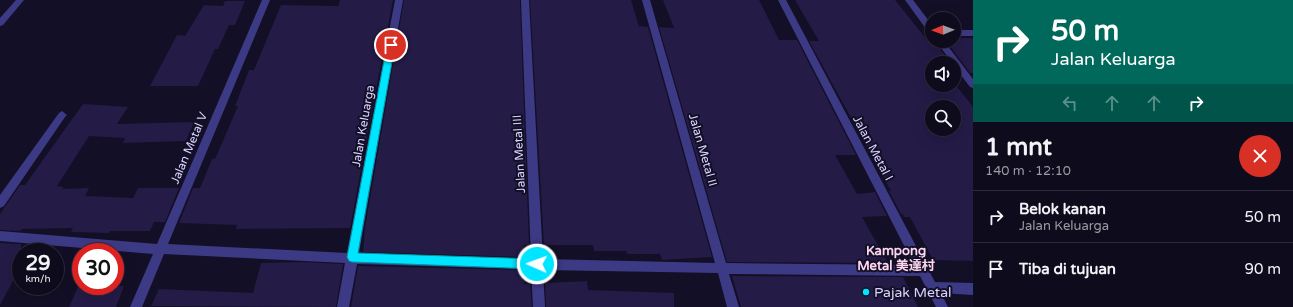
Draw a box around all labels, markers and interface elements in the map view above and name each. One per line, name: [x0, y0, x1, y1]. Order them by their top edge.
north arrow: [925, 12, 961, 48]
map controls: [925, 12, 961, 136]
text: 50 m: [1051, 14, 1119, 48]
icon: right: [985, 16, 1037, 68]
pin: [374, 28, 408, 62]
icon: arrive: [380, 34, 402, 56]
text: Jalan Keluarga: [1051, 48, 1176, 70]
button: sound: [925, 56, 961, 92]
street label: Jalan Keluarga: [349, 84, 377, 168]
icon: left: [1059, 92, 1081, 114]
icon: ahead: [1101, 92, 1123, 114]
icon: ahead: [1143, 92, 1165, 114]
icon: right: [1185, 92, 1207, 114]
button: search: [925, 100, 961, 136]
street label: Jalan Metal V: [168, 109, 211, 186]
street label: Jalan Metal II: [686, 112, 720, 188]
street label: Jalan Metal I: [850, 113, 896, 183]
street label: Jalan Metal III: [510, 114, 528, 194]
text: 1 mnt: [985, 133, 1052, 162]
button: close: [1239, 135, 1281, 177]
text: 140 m · 12:10: [985, 163, 1071, 179]
text: Belok kanan: [1019, 200, 1106, 218]
icon: right: [985, 206, 1007, 228]
text: 50 m: [1244, 208, 1281, 226]
text: Jalan Keluarga: [1019, 218, 1109, 234]
speed limit sign: 30: [72, 243, 124, 295]
position arrow: [516, 243, 558, 285]
district label: Kampong Metal 美達村: [857, 243, 935, 274]
text: 29: [25, 252, 51, 276]
icon: arrive: [985, 258, 1007, 280]
text: Tiba di tujuan: [1019, 260, 1116, 278]
text: 90 m: [1244, 260, 1281, 278]
text: km/h: [25, 273, 51, 285]
place label: Pajak Metal: [874, 284, 952, 301]
marker: Pajak Metal: [861, 287, 871, 297]

